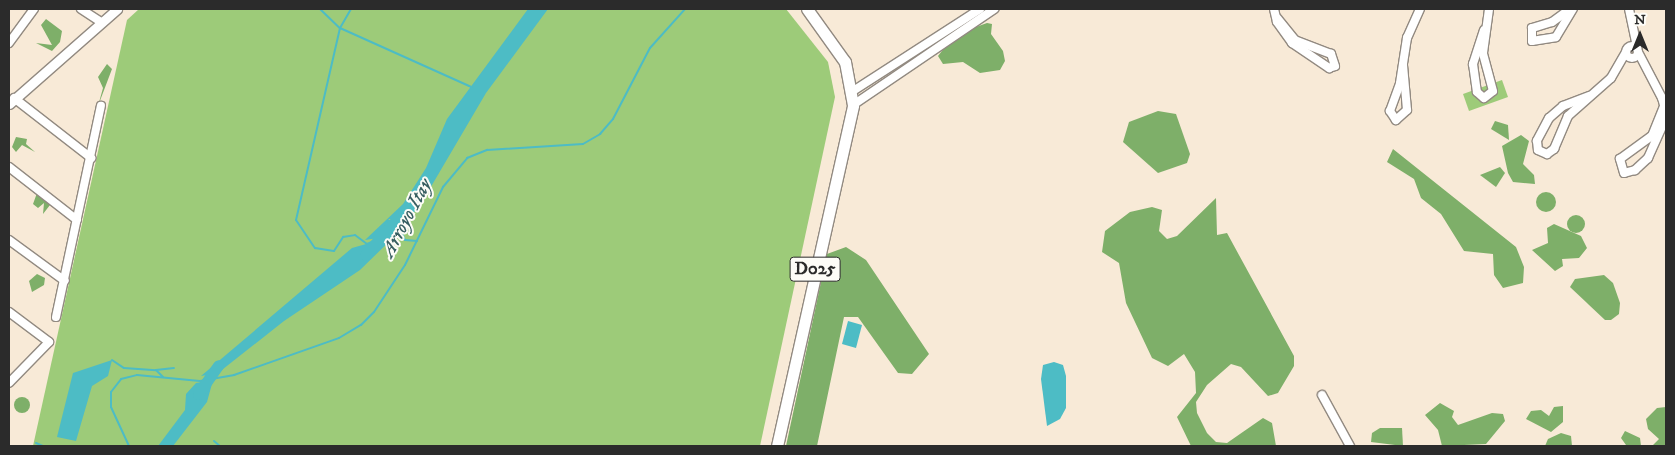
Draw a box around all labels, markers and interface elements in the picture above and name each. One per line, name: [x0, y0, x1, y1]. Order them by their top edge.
north arrow: [1615, 10, 1665, 60]
text: N: [1634, 11, 1646, 29]
water label: Arroyo Itay: [376, 175, 438, 261]
road number: D025: [789, 253, 841, 284]

